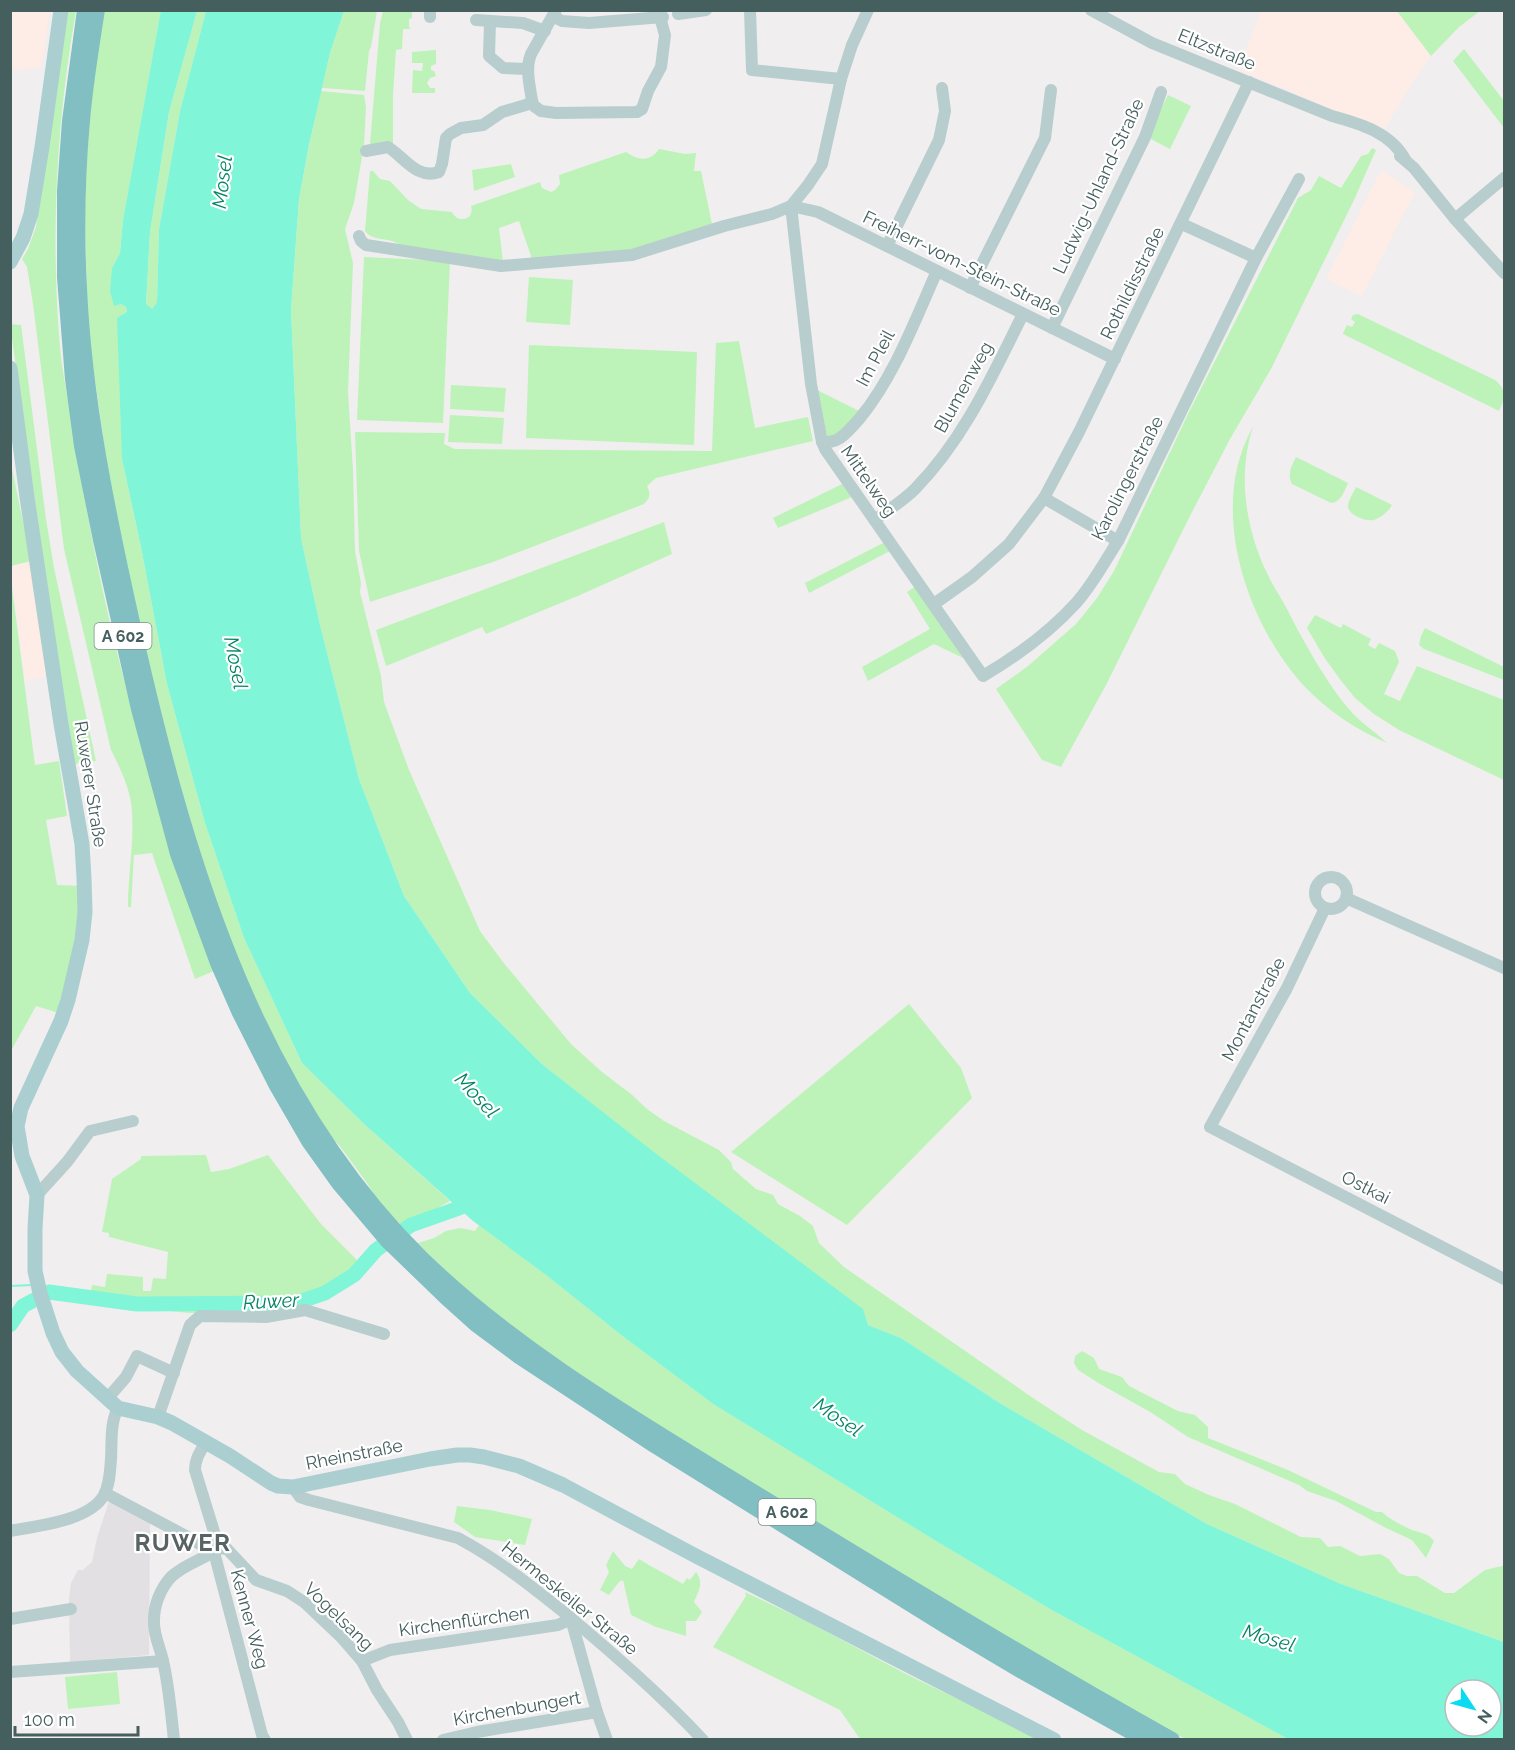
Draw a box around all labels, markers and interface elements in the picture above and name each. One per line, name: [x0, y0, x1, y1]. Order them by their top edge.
street label: Eltzstraße: [1175, 24, 1259, 74]
street label: Ludwig-Uhland-Straße: [1048, 95, 1148, 277]
water label: Mosel: [207, 154, 237, 210]
street label: Freiherr-vom-Stein-Straße: [860, 206, 1065, 320]
street label: Rothildisstraße: [1096, 223, 1168, 343]
street label: Im Pleil: [851, 326, 899, 390]
street label: Blumenweg: [929, 338, 997, 436]
street label: Karolingerstraße: [1087, 412, 1168, 544]
street label: Mittelweg: [837, 441, 901, 521]
road number: A 602: [94, 623, 152, 649]
water label: Mosel: [219, 634, 253, 692]
street label: Ruwerer Straße: [71, 719, 111, 849]
street label: Montanstraße: [1217, 953, 1289, 1064]
water label: Mosel: [450, 1067, 504, 1123]
street label: Ostkai: [1338, 1166, 1394, 1208]
water label: Ruwer: [242, 1287, 301, 1314]
water label: Mosel: [809, 1392, 867, 1442]
street label: Rheinstraße: [304, 1434, 405, 1474]
road number: A 602: [758, 1499, 816, 1525]
district label: RUWER: [134, 1528, 232, 1557]
street label: Hermeskeiler Straße: [498, 1537, 642, 1660]
street label: Kenner Weg: [227, 1567, 273, 1671]
street label: Vogelsang: [300, 1578, 378, 1654]
street label: Kirchenflürchen: [397, 1601, 531, 1641]
water label: Mosel: [1240, 1619, 1298, 1657]
north arrow: [1443, 1678, 1503, 1738]
street label: Kirchenbungert: [452, 1686, 582, 1730]
scale bar: [15, 1699, 138, 1737]
text: N: [1473, 1706, 1496, 1727]
text: 100 m: [24, 1709, 75, 1730]

